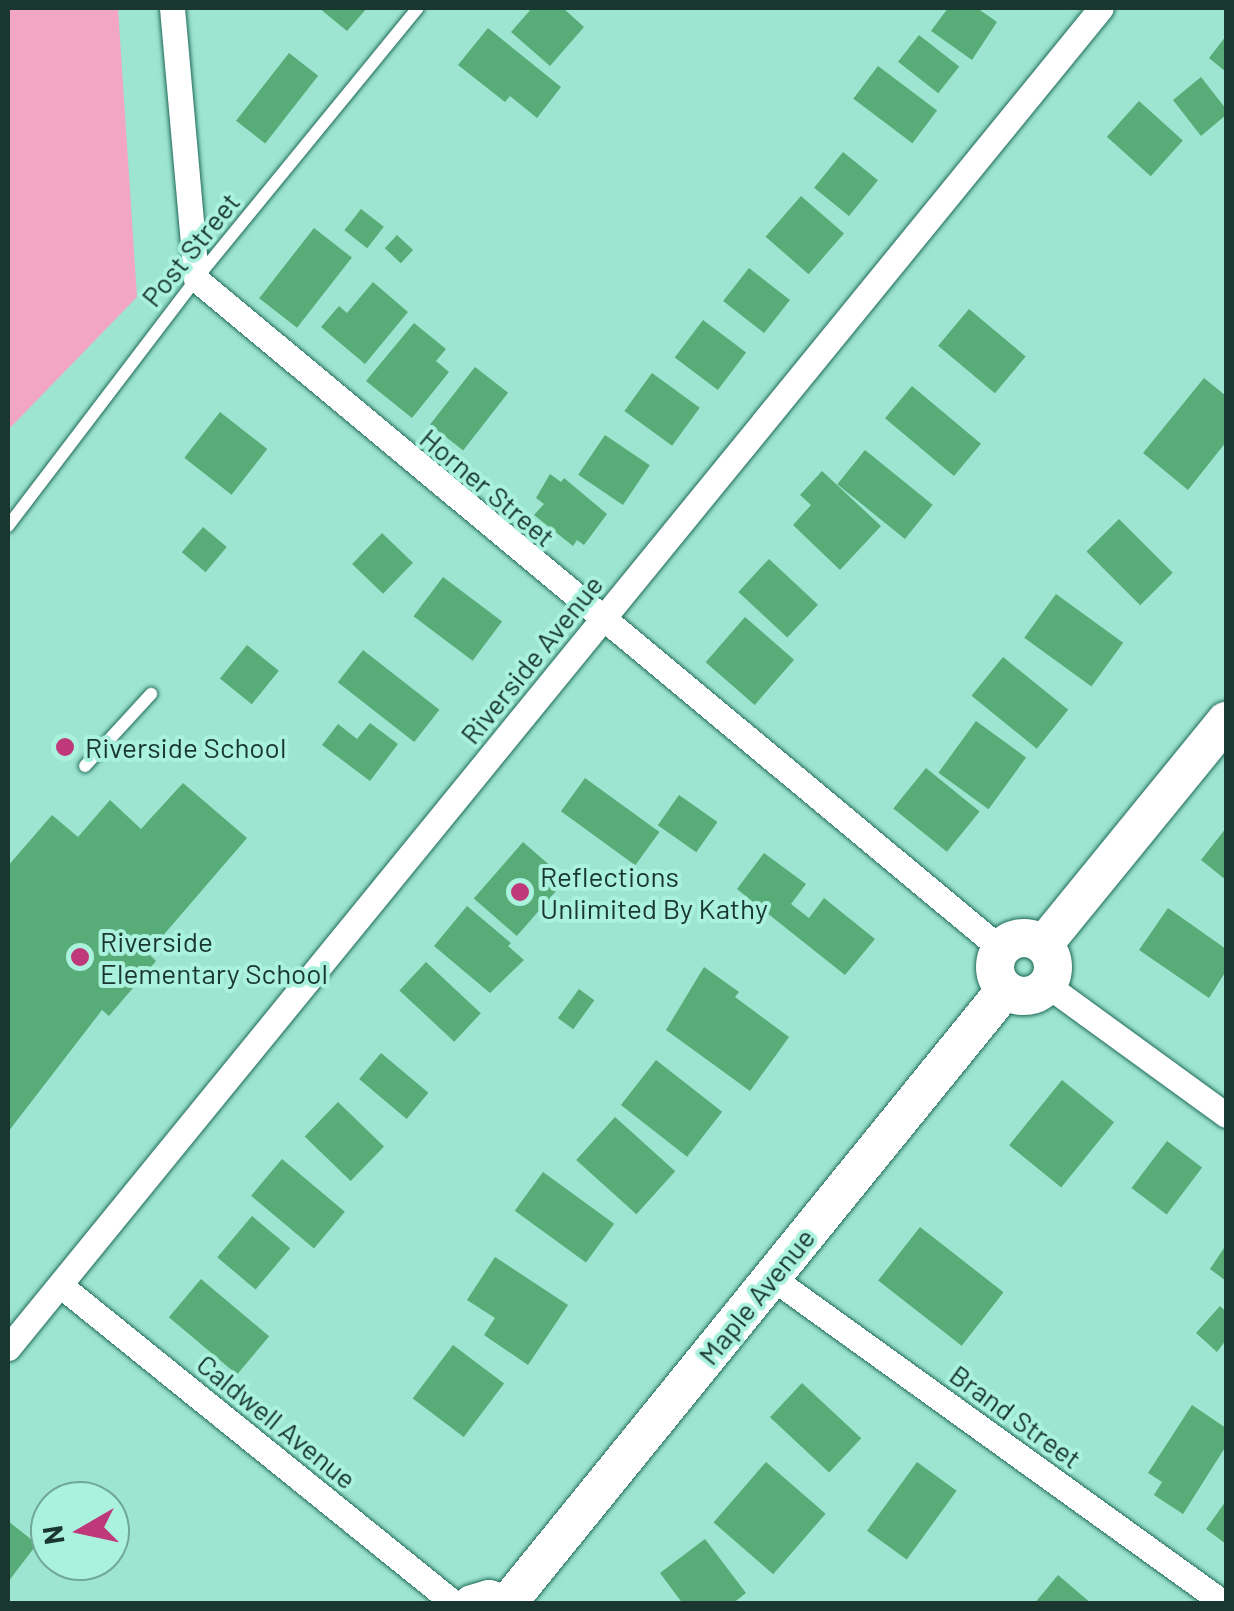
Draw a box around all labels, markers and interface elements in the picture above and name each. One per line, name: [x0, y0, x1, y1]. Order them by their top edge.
street label: Post Street: [134, 185, 246, 313]
street label: Horner Street: [414, 421, 562, 553]
street label: Riverside Avenue: [453, 568, 609, 750]
place label: Riverside School: [85, 730, 286, 764]
marker: Riverside School: [54, 736, 76, 758]
place label: Reflections Unlimited By Kathy: [540, 859, 768, 925]
marker: Reflections Unlimited By Kathy: [509, 881, 531, 903]
place label: Riverside Elementary School: [100, 924, 328, 990]
marker: Riverside Elementary School: [69, 946, 91, 968]
street label: Maple Avenue: [691, 1221, 821, 1371]
street label: Caldwell Avenue: [191, 1347, 363, 1495]
street label: Brand Street: [944, 1357, 1088, 1475]
north arrow: [30, 1481, 130, 1581]
text: N: [34, 1524, 71, 1547]

